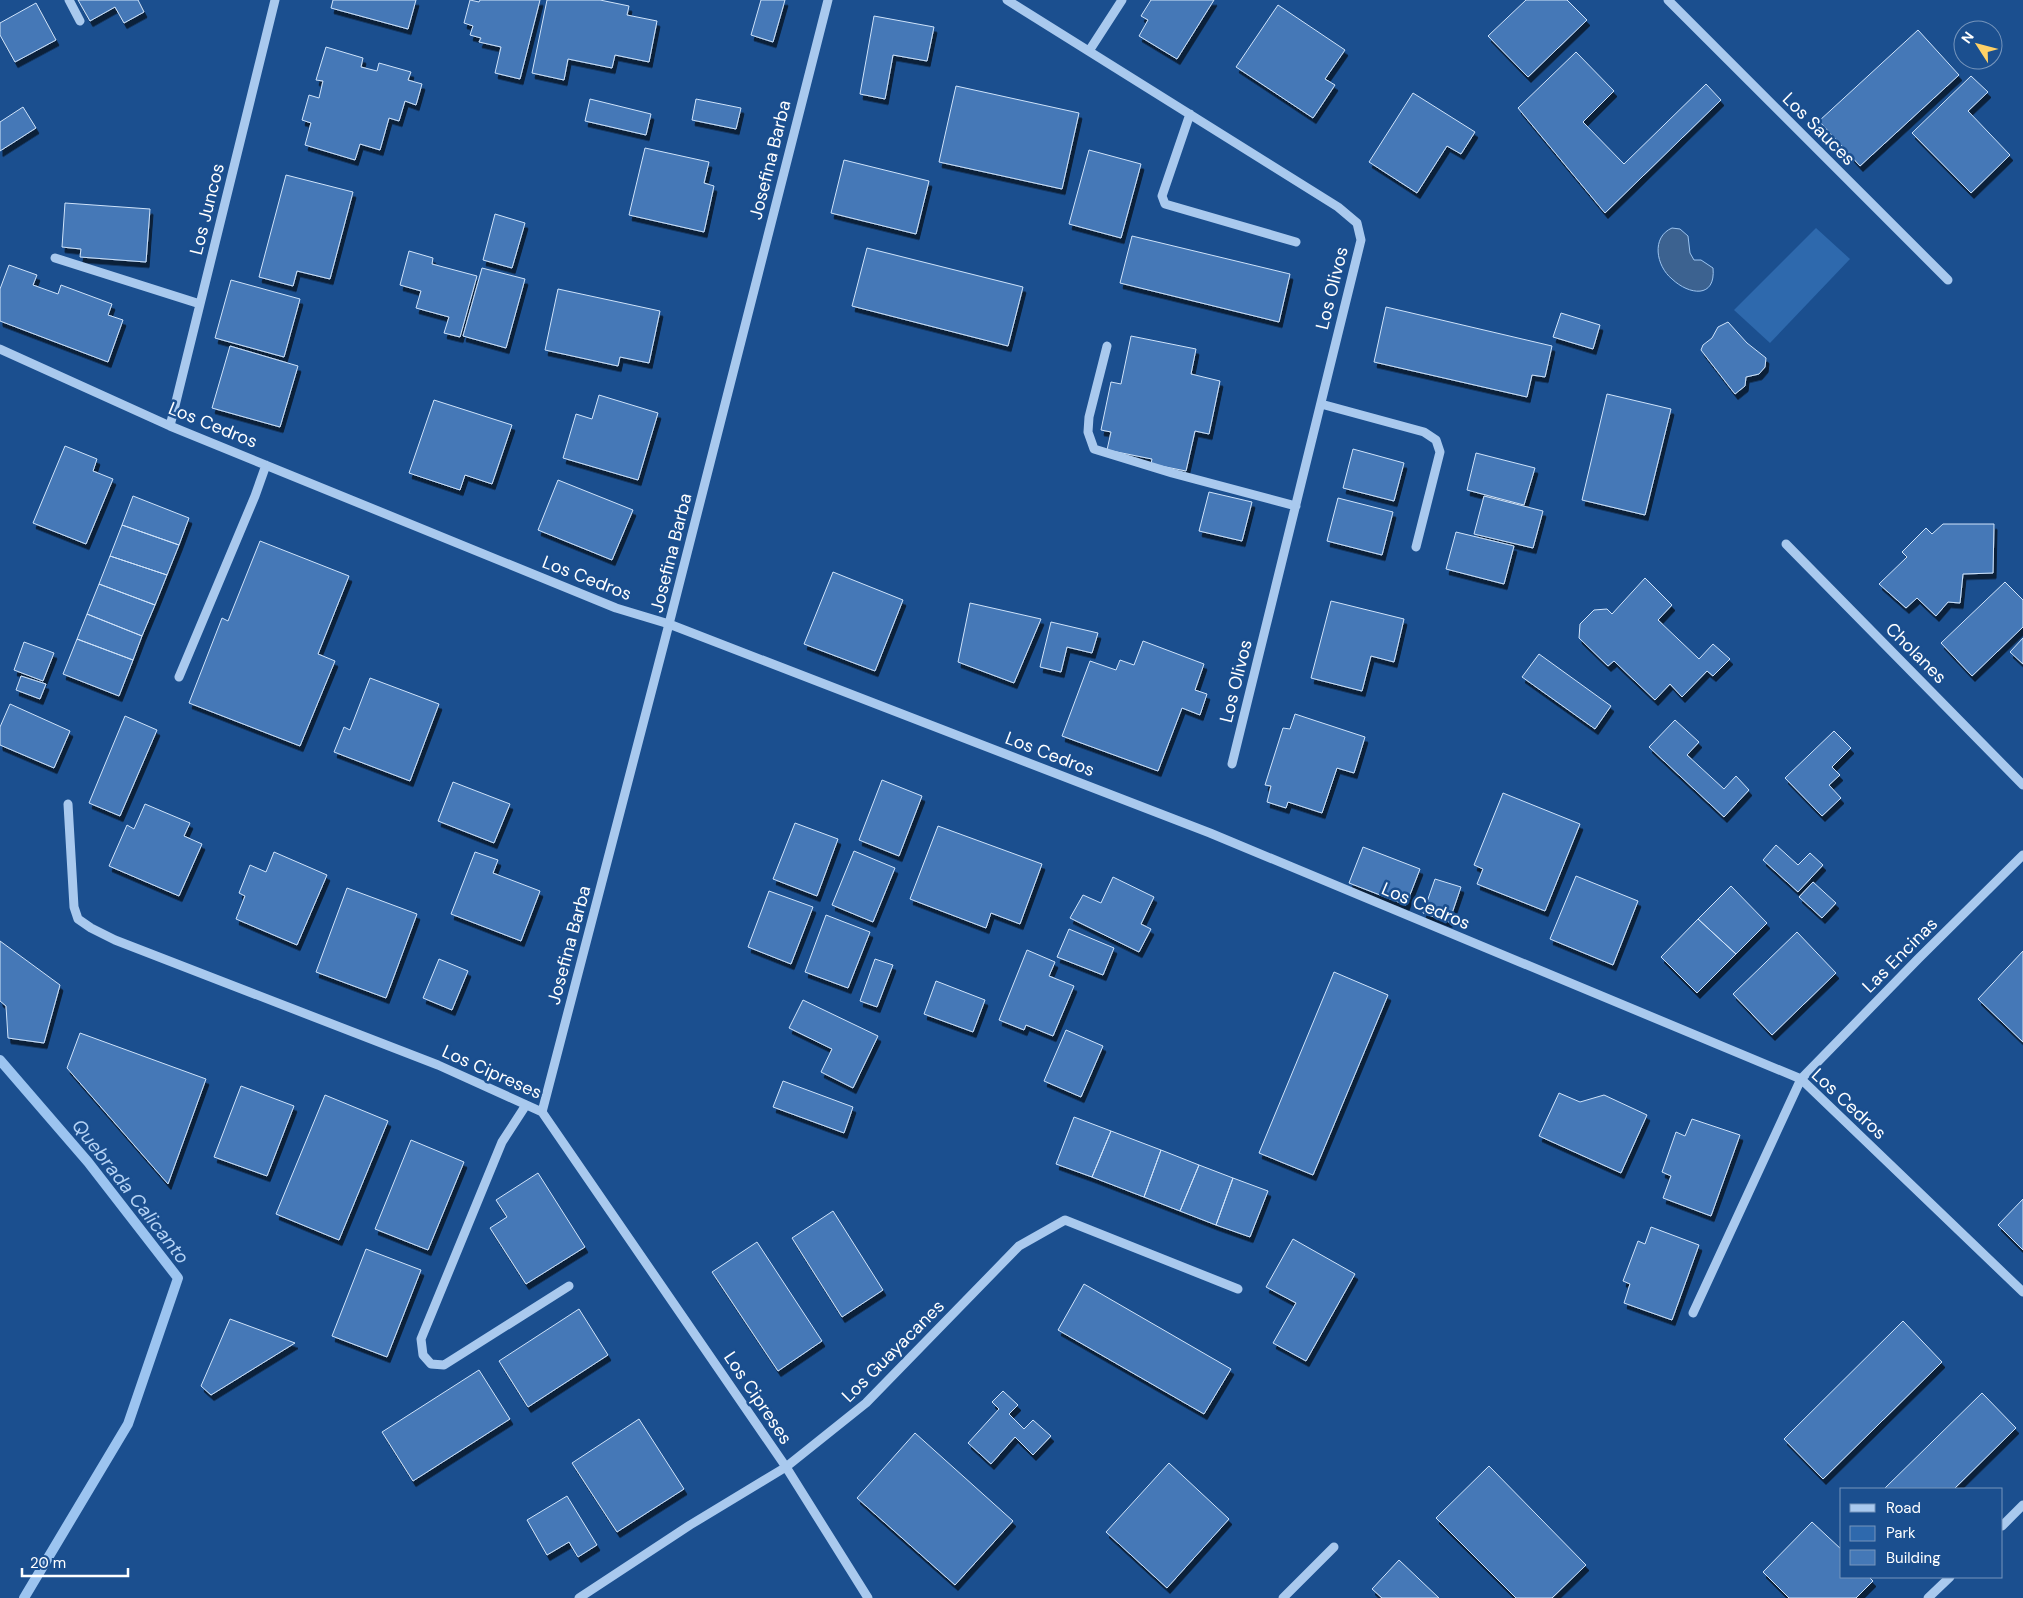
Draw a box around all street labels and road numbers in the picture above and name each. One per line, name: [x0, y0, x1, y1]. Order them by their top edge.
street label: Los Sauces: [1777, 87, 1861, 171]
street label: Josefina Barba: [744, 98, 796, 222]
street label: Los Juncos: [184, 161, 230, 257]
street label: Los Olivos: [1310, 244, 1354, 332]
street label: Los Cedros: [165, 396, 261, 454]
street label: Josefina Barba: [645, 491, 697, 615]
street label: Los Cedros: [539, 550, 635, 606]
street label: Cholanes: [1880, 617, 1952, 689]
street label: Los Olivos: [1214, 637, 1258, 725]
street label: Los Cedros: [1002, 726, 1098, 782]
street label: Los Cedros: [1378, 877, 1474, 935]
street label: Josefina Barba: [542, 883, 596, 1007]
street label: Las Encinas: [1857, 912, 1943, 998]
street label: Los Cipreses: [438, 1039, 546, 1105]
street label: Los Cedros: [1806, 1063, 1892, 1145]
street label: Los Guayacanes: [836, 1294, 950, 1408]
street label: Los Cipreses: [718, 1347, 798, 1449]

